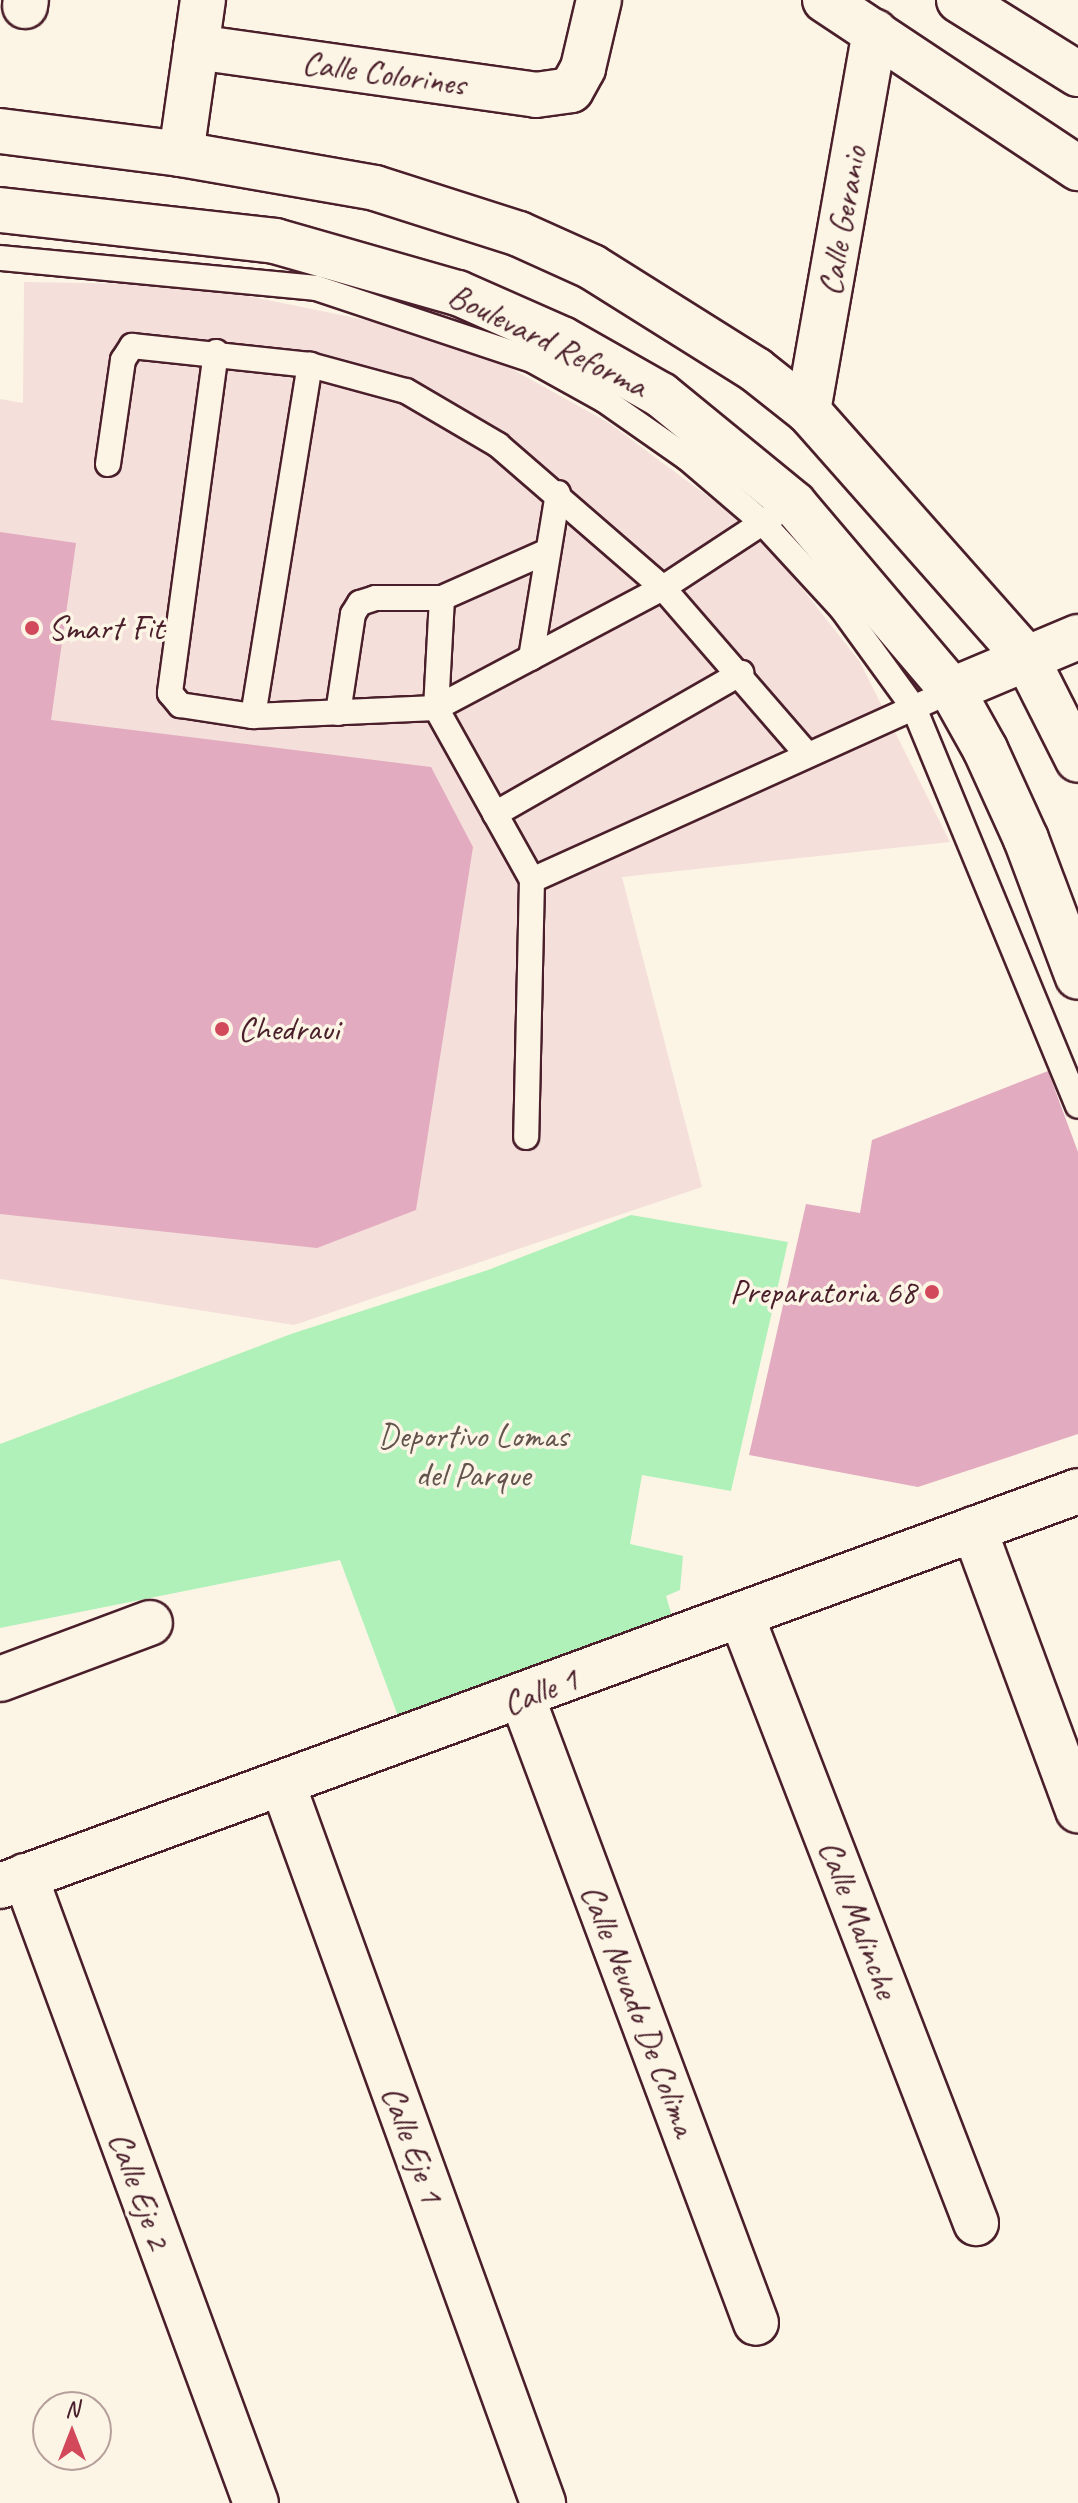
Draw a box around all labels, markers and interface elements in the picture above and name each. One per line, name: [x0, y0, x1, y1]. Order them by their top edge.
street label: Calle Colorines: [300, 41, 468, 105]
street label: Calle Geranio: [809, 144, 875, 298]
street label: Boulevard Reforma: [442, 275, 654, 405]
place label: Smart Fit: [48, 608, 164, 648]
marker: Smart Fit: [23, 619, 41, 637]
place label: Chedraui: [238, 1009, 339, 1049]
marker: Chedraui: [213, 1020, 231, 1038]
place label: Preparatoria 68: [730, 1272, 916, 1312]
marker: Preparatoria 68: [923, 1283, 941, 1301]
park label: Deportivo Lomas del Parque: [379, 1415, 567, 1494]
street label: Calle 1: [497, 1658, 583, 1724]
street label: Calle Malinche: [810, 1833, 908, 2005]
street label: Calle Nevado De Colima: [572, 1878, 706, 2142]
street label: Calle Eje 1: [373, 2080, 453, 2208]
street label: Calle Eje 2: [100, 2126, 180, 2254]
north arrow: [32, 2391, 112, 2471]
text: N: [65, 2395, 79, 2423]

